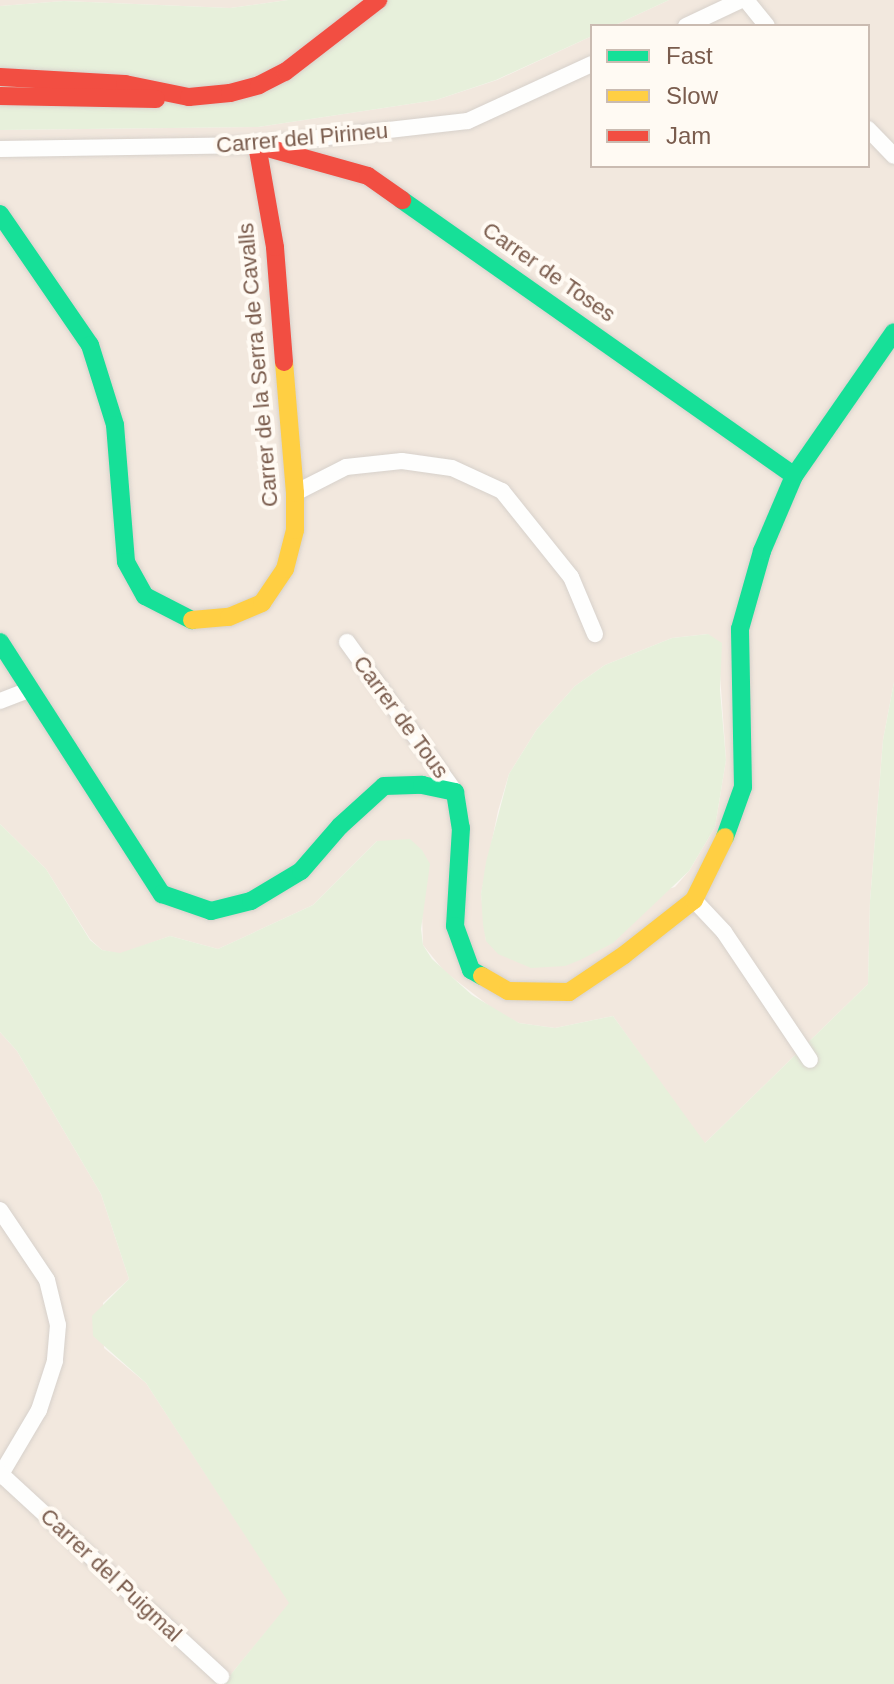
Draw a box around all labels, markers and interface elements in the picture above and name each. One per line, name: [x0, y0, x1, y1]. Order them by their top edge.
legend: [590, 24, 870, 168]
text: Fast: [666, 42, 713, 69]
text: Slow: [666, 82, 718, 109]
street label: Carrer del Pirineu: [215, 117, 389, 159]
text: Jam: [666, 122, 711, 149]
street label: Carrer de Toses: [477, 216, 621, 328]
street label: Carrer de la Serra de Cavalls: [232, 222, 284, 508]
street label: Carrer de Tous: [348, 650, 454, 784]
street label: Carrer del Puigmal: [35, 1503, 187, 1647]

